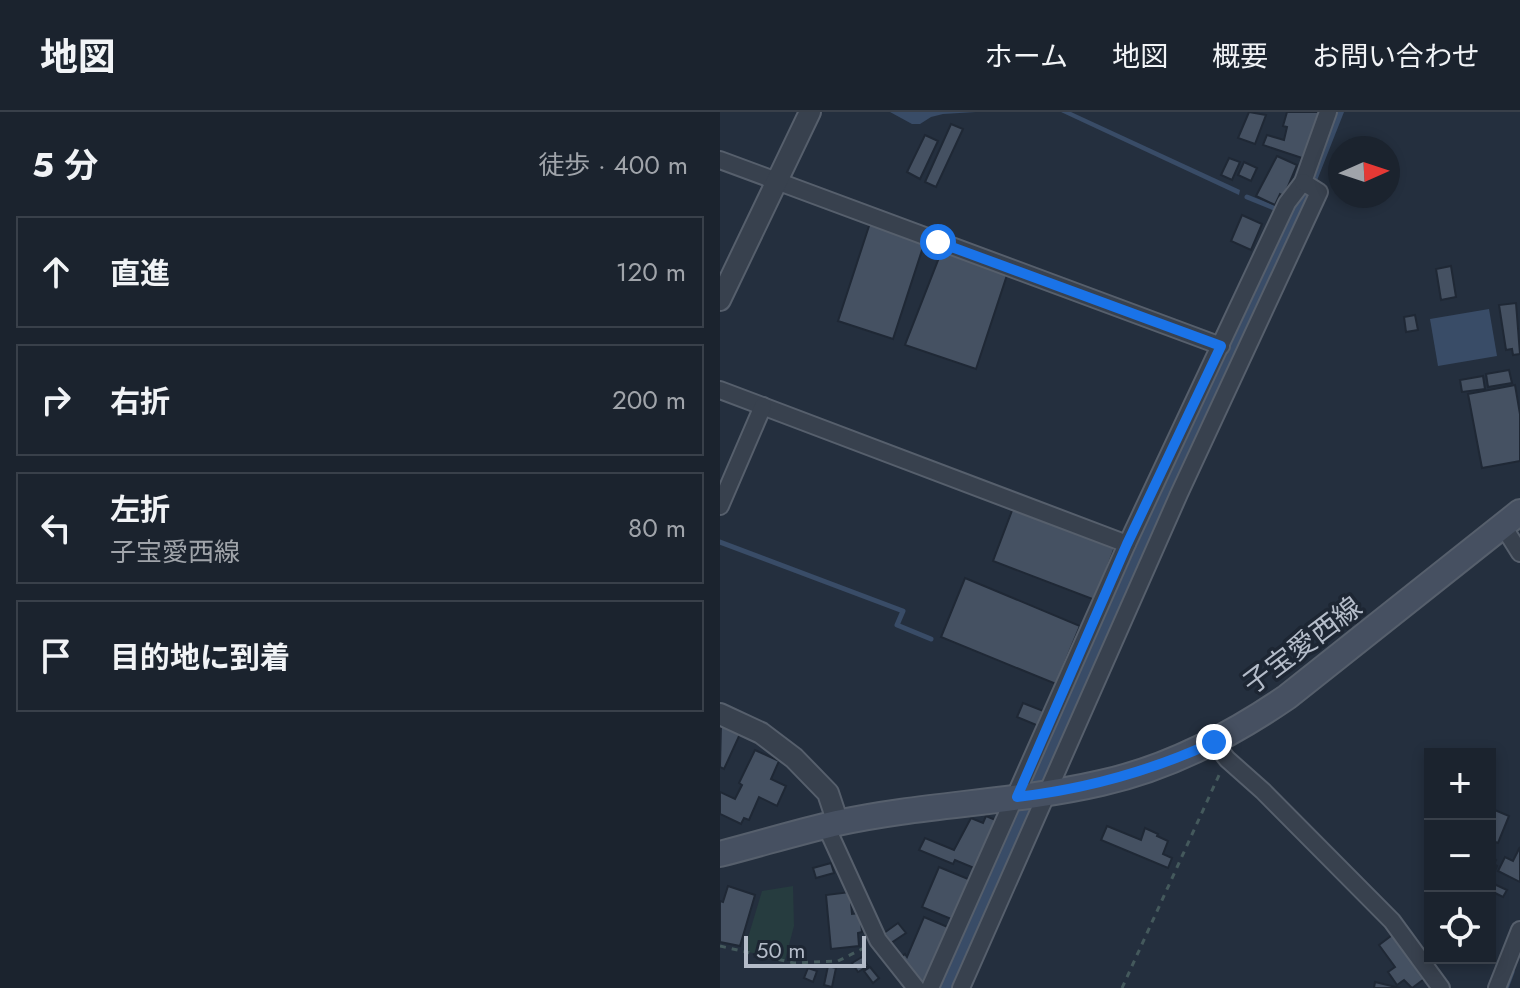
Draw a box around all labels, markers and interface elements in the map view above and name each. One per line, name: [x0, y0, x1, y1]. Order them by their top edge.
text: 地図: [40, 29, 116, 84]
text: ホーム: [985, 36, 1068, 77]
text: 地図: [1112, 36, 1168, 77]
text: 概要: [1212, 36, 1268, 77]
text: お問い合わせ: [1312, 36, 1480, 77]
north arrow: [1328, 136, 1400, 208]
text: 5 分: [32, 141, 98, 190]
text: 徒歩 · 400 m: [538, 146, 688, 184]
route start: [920, 224, 956, 260]
icon: ahead: [34, 250, 78, 294]
text: 直進: [110, 252, 170, 295]
text: 120 m: [616, 253, 686, 291]
icon: right: [34, 378, 78, 422]
text: 右折: [110, 380, 170, 423]
text: 200 m: [612, 381, 686, 419]
text: 左折: [110, 488, 170, 531]
icon: left: [34, 506, 78, 550]
text: 80 m: [628, 509, 686, 547]
text: 子宝愛西線: [110, 533, 240, 571]
street label: 子宝愛西線: [1234, 587, 1371, 704]
icon: arrive: [34, 634, 78, 678]
text: 目的地に到着: [110, 636, 290, 679]
route end: [1196, 724, 1232, 760]
map controls: [1424, 748, 1496, 964]
button: +: [1424, 748, 1496, 820]
button: −: [1424, 820, 1496, 892]
button: locate: [1424, 892, 1496, 964]
scale bar: [744, 932, 866, 968]
text: 50 m: [756, 934, 805, 966]

